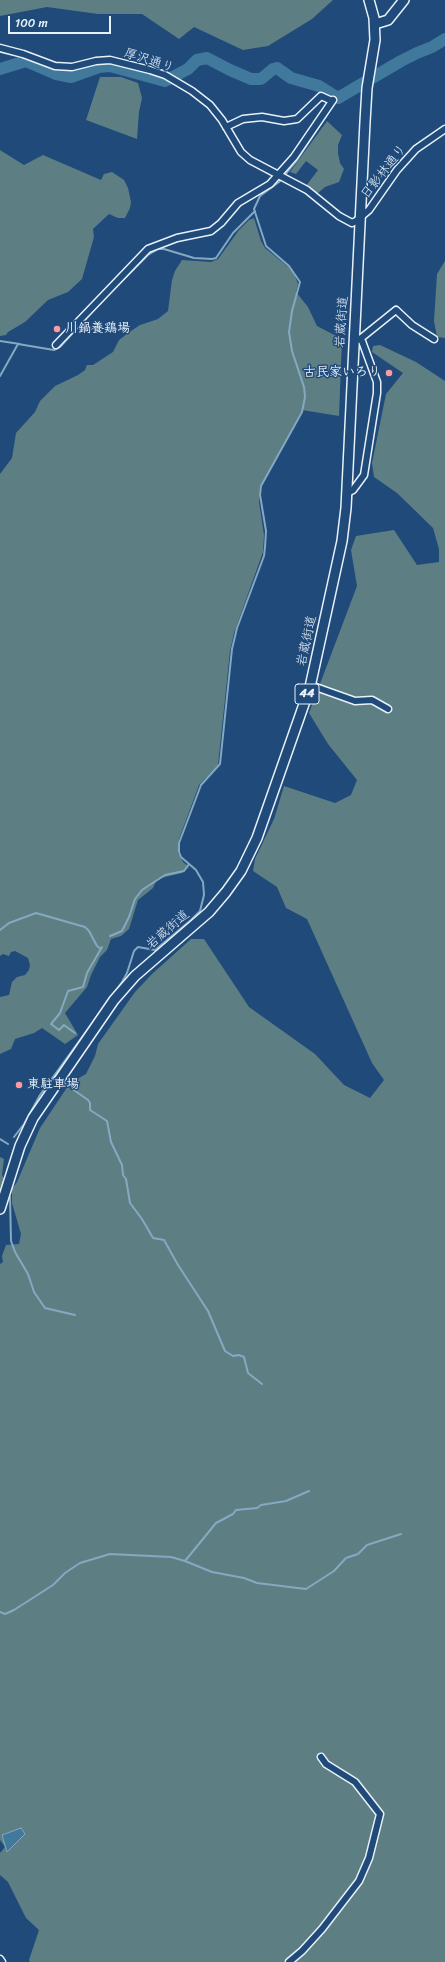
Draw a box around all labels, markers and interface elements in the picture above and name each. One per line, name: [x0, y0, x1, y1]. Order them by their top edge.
scale bar: [10, 8, 113, 34]
text: 100 m: [15, 12, 48, 34]
street label: 厚沢通り: [122, 46, 176, 76]
street label: 日影林通り: [358, 142, 410, 202]
street label: 岩蔵街道: [332, 296, 352, 348]
place label: 川鍋養鶏場: [65, 321, 130, 337]
marker: 川鍋養鶏場: [52, 324, 62, 334]
place label: 古民家いろり: [303, 365, 381, 381]
marker: 古民家いろり: [384, 368, 394, 378]
street label: 岩蔵街道: [294, 614, 320, 668]
road number: 44: [295, 684, 319, 704]
street label: 岩蔵街道: [143, 907, 193, 953]
place label: 東駐車場: [27, 1077, 79, 1093]
marker: 東駐車場: [14, 1080, 24, 1090]

